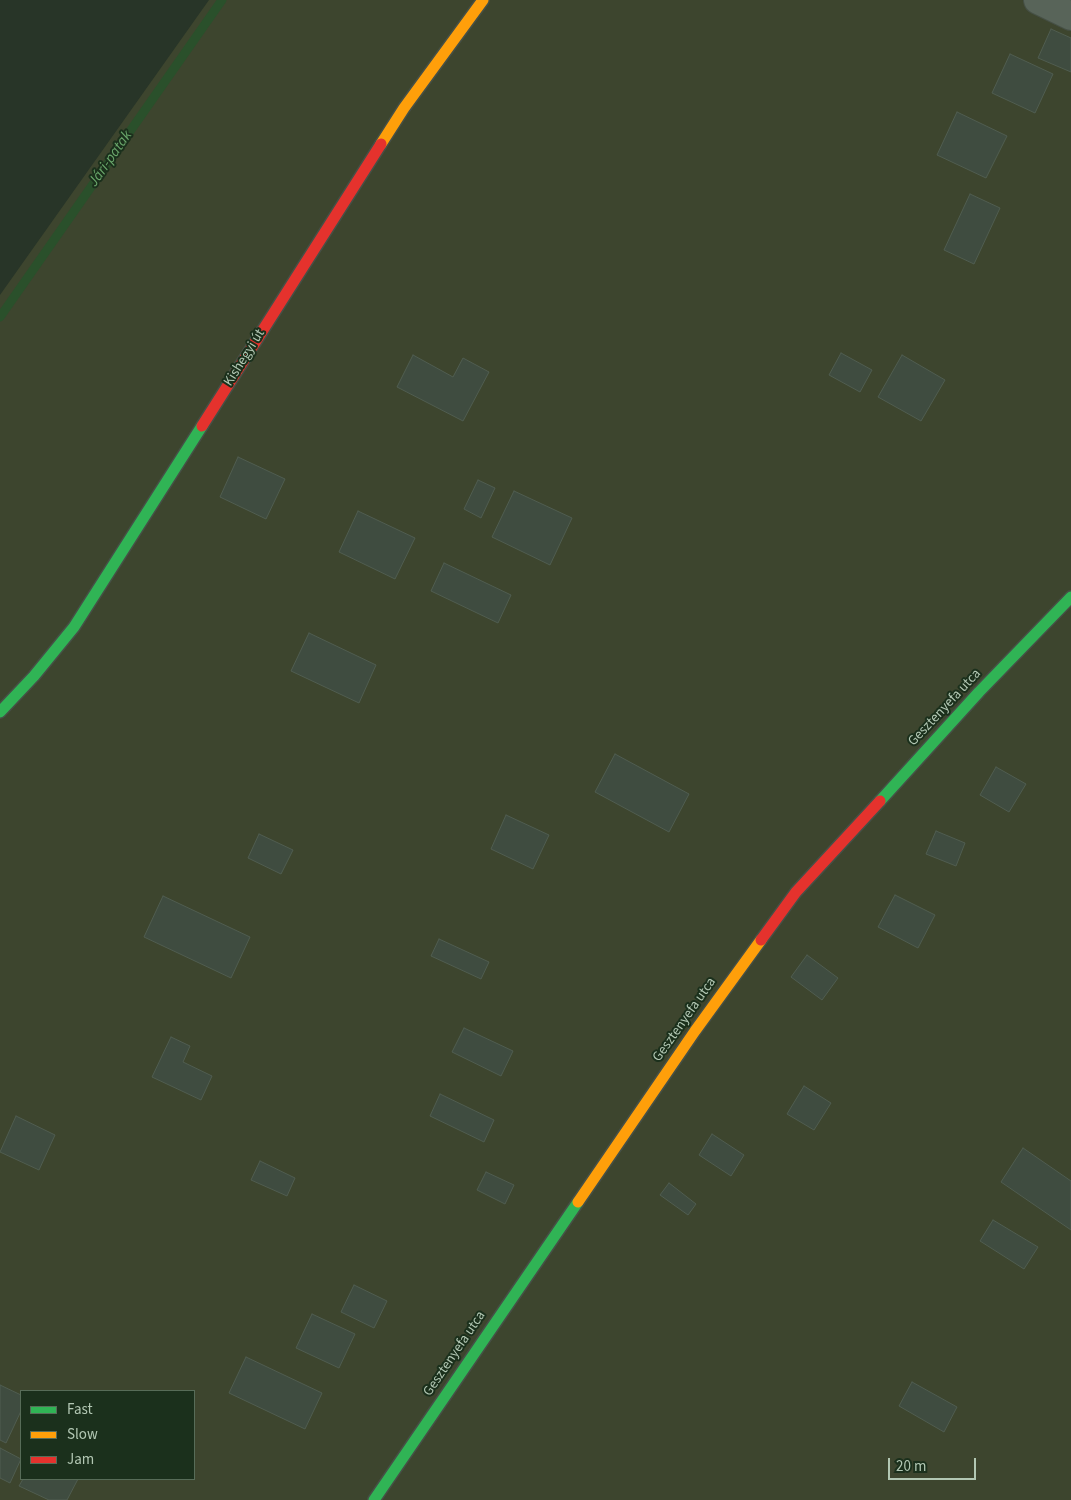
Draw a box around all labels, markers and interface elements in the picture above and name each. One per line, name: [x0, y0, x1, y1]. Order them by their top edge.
water label: Jári-patak: [85, 128, 137, 190]
street label: Kishegyi út: [221, 326, 269, 390]
street label: Gesztenyefa utca: [905, 666, 985, 750]
street label: Gesztenyefa utca: [650, 975, 720, 1065]
street label: Gesztenyefa utca: [420, 1308, 490, 1400]
legend: [20, 1390, 195, 1480]
text: Fast: [67, 1399, 93, 1420]
text: Slow: [67, 1424, 98, 1445]
scale bar: [891, 1448, 978, 1480]
text: Jam: [67, 1449, 94, 1470]
text: 20 m: [896, 1456, 926, 1477]

